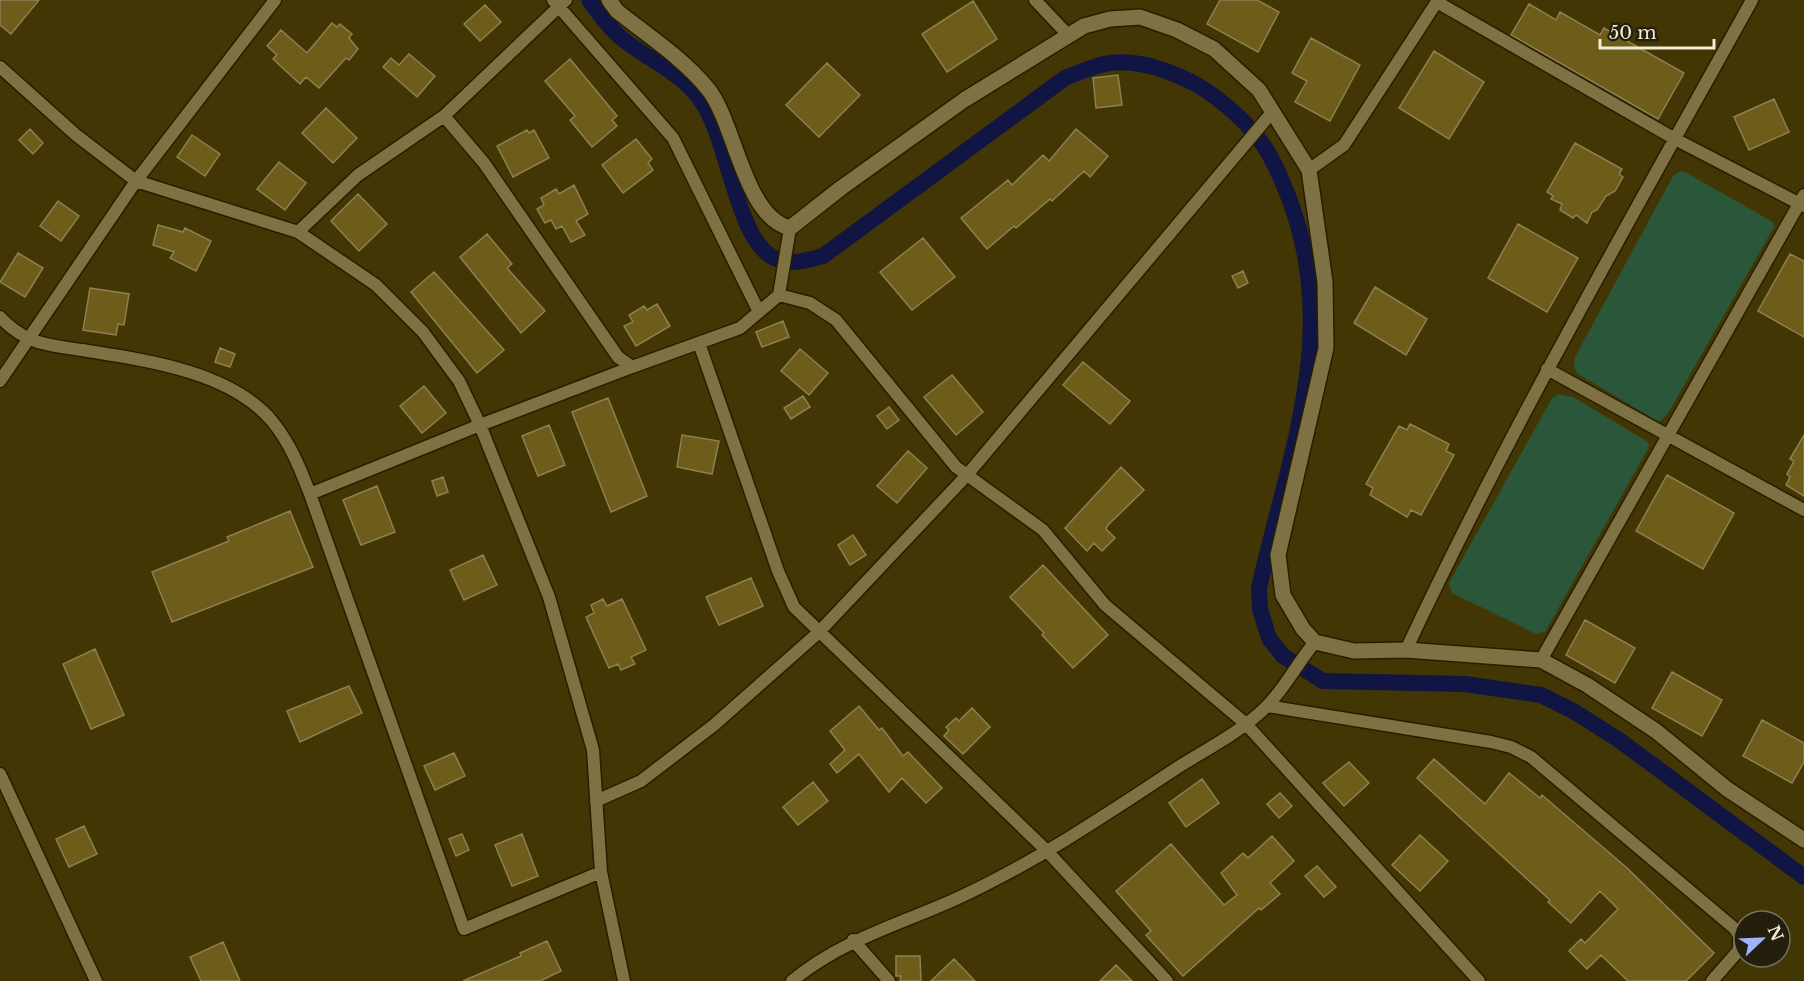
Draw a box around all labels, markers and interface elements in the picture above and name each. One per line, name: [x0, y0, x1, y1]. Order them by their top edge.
scale bar: [1600, 12, 1714, 50]
text: 50 m: [1609, 22, 1657, 44]
north arrow: [1732, 909, 1792, 969]
text: N: [1764, 922, 1788, 944]

